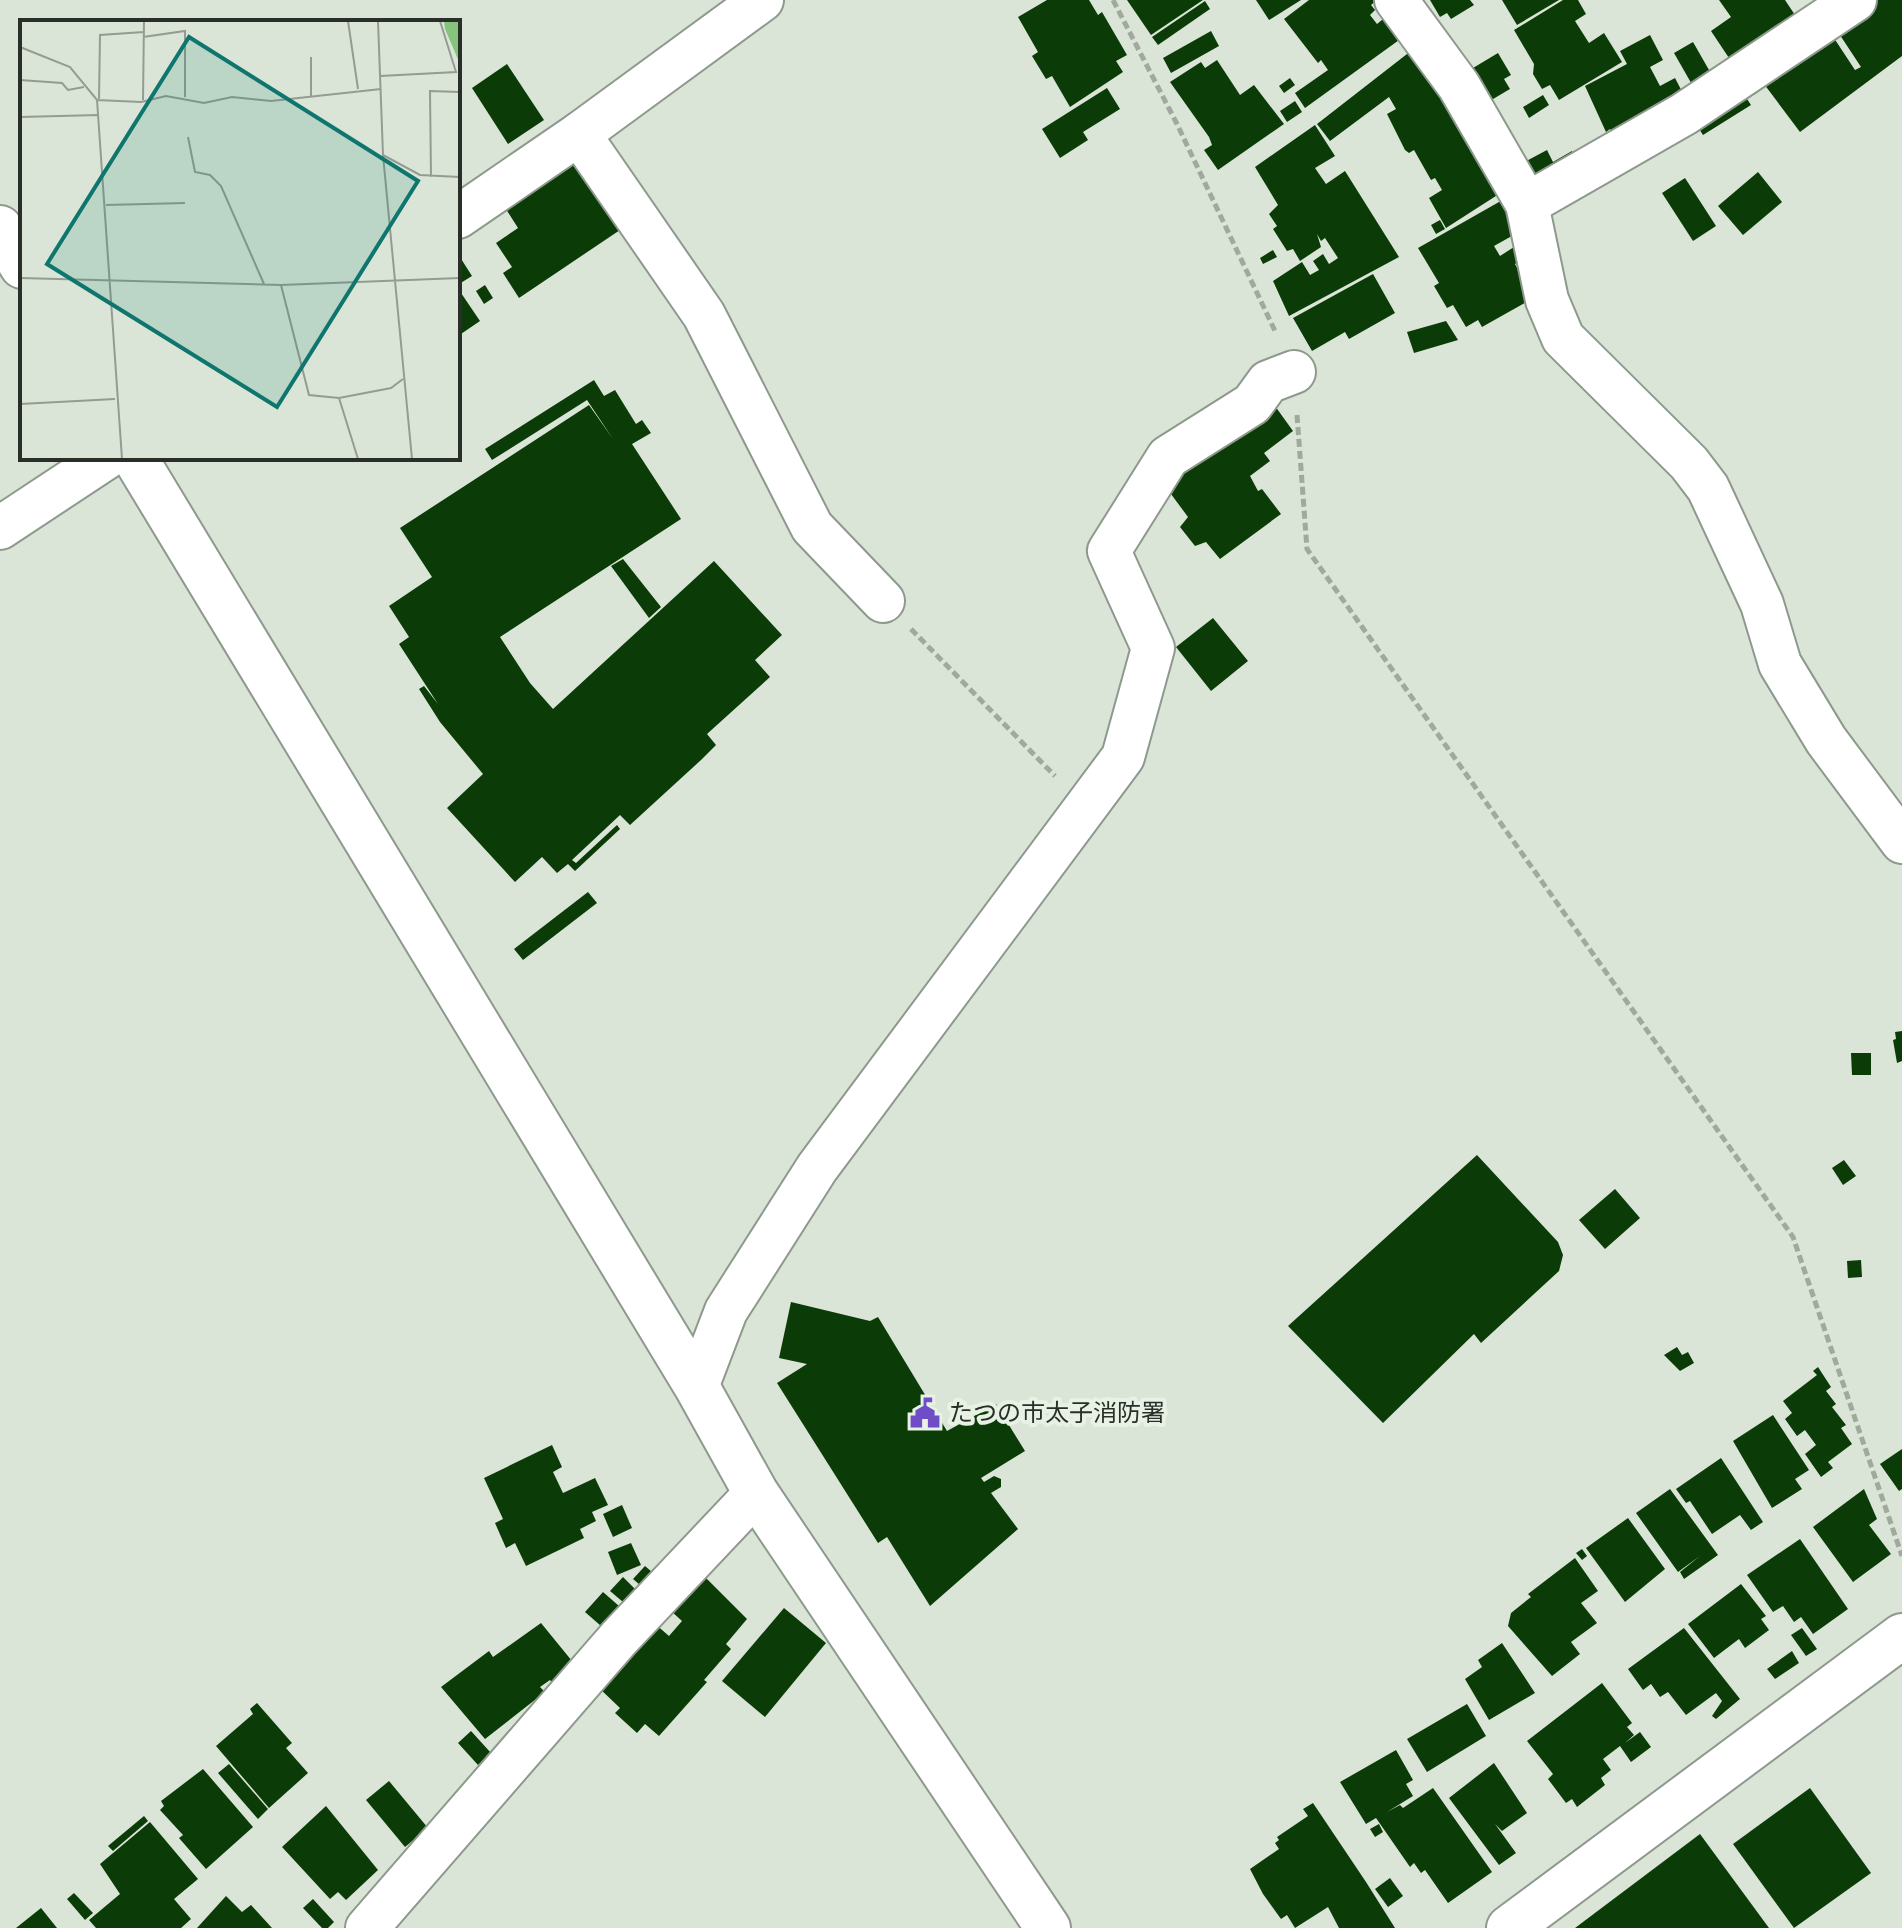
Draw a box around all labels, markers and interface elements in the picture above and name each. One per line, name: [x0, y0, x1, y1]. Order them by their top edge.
inset map: [20, 20, 460, 460]
public building icon: たつの市太子消防署: [908, 1396, 942, 1430]
place label: たつの市太子消防署: [949, 1399, 1165, 1427]

